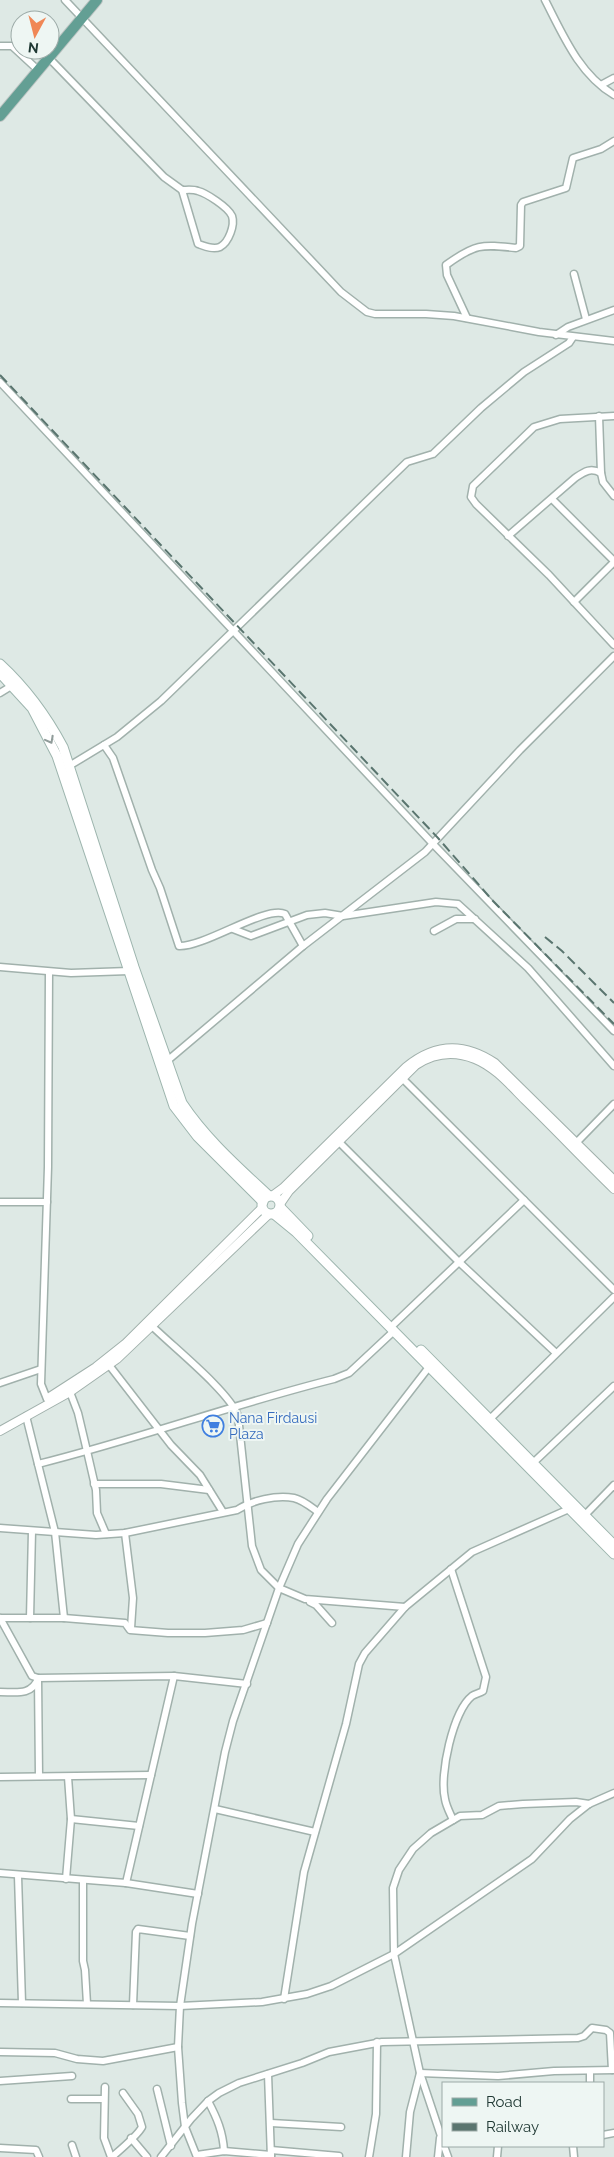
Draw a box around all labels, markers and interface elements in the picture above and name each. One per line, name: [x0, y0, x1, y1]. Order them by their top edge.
north arrow: [10, 10, 60, 60]
text: N: [27, 39, 40, 56]
one-way arrow: [44, 735, 54, 744]
place label: Nana Firdausi Plaza: [229, 1410, 317, 1442]
supermarket icon: Nana Firdausi Plaza: [201, 1414, 225, 1438]
legend: [442, 2082, 604, 2147]
text: Road: [486, 2093, 522, 2111]
text: Railway: [486, 2118, 539, 2136]

